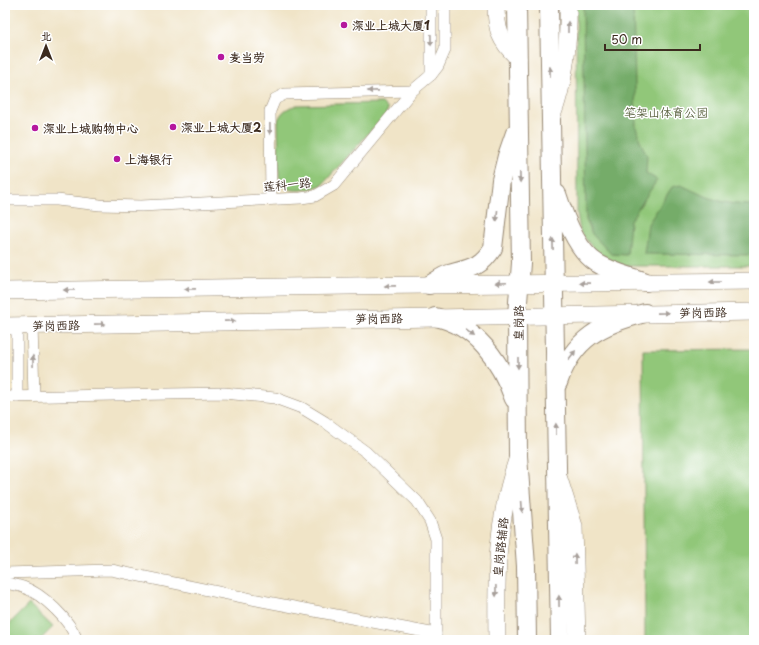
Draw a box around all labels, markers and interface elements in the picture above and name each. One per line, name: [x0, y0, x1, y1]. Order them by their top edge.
place label: 深业上城大厦1: [352, 16, 430, 34]
marker: 深业上城大厦1: [339, 20, 349, 30]
one-way arrow: [565, 20, 571, 33]
north arrow: [26, 26, 66, 66]
scale bar: [605, 26, 700, 52]
text: 北: [41, 27, 52, 44]
text: 50 m: [611, 30, 642, 48]
one-way arrow: [428, 34, 434, 47]
place label: 麦当劳: [229, 48, 265, 66]
marker: 麦当劳: [216, 52, 226, 62]
one-way arrow: [547, 65, 553, 78]
one-way arrow: [366, 88, 379, 94]
park label: 笔架山体育公园: [624, 103, 708, 121]
place label: 深业上城大厦2: [181, 118, 262, 136]
place label: 深业上城购物中心: [43, 119, 139, 137]
marker: 深业上城大厦2: [168, 122, 178, 132]
marker: 深业上城购物中心: [30, 123, 40, 133]
one-way arrow: [267, 123, 274, 135]
place label: 上海银行: [125, 150, 173, 168]
marker: 上海银行: [112, 154, 122, 164]
one-way arrow: [516, 171, 523, 183]
street label: 莲科一路: [262, 173, 312, 195]
one-way arrow: [494, 210, 501, 222]
one-way arrow: [550, 237, 556, 250]
one-way arrow: [579, 279, 591, 286]
one-way arrow: [708, 279, 721, 285]
one-way arrow: [494, 280, 507, 286]
one-way arrow: [383, 283, 396, 289]
one-way arrow: [183, 286, 196, 292]
one-way arrow: [63, 287, 75, 294]
street label: 笋岗西路: [679, 303, 727, 321]
street label: 皇岗路: [509, 305, 527, 341]
street label: 笋岗西路: [355, 309, 403, 327]
one-way arrow: [657, 310, 670, 316]
street label: 笋岗西路: [32, 316, 80, 334]
one-way arrow: [224, 318, 237, 324]
one-way arrow: [94, 321, 107, 327]
one-way arrow: [464, 329, 475, 338]
one-way arrow: [568, 349, 576, 360]
one-way arrow: [30, 354, 36, 367]
one-way arrow: [515, 357, 521, 370]
one-way arrow: [553, 422, 559, 435]
one-way arrow: [518, 501, 525, 513]
street label: 皇岗路辅路: [488, 516, 512, 578]
one-way arrow: [572, 553, 579, 565]
one-way arrow: [493, 585, 499, 598]
one-way arrow: [556, 594, 562, 607]

